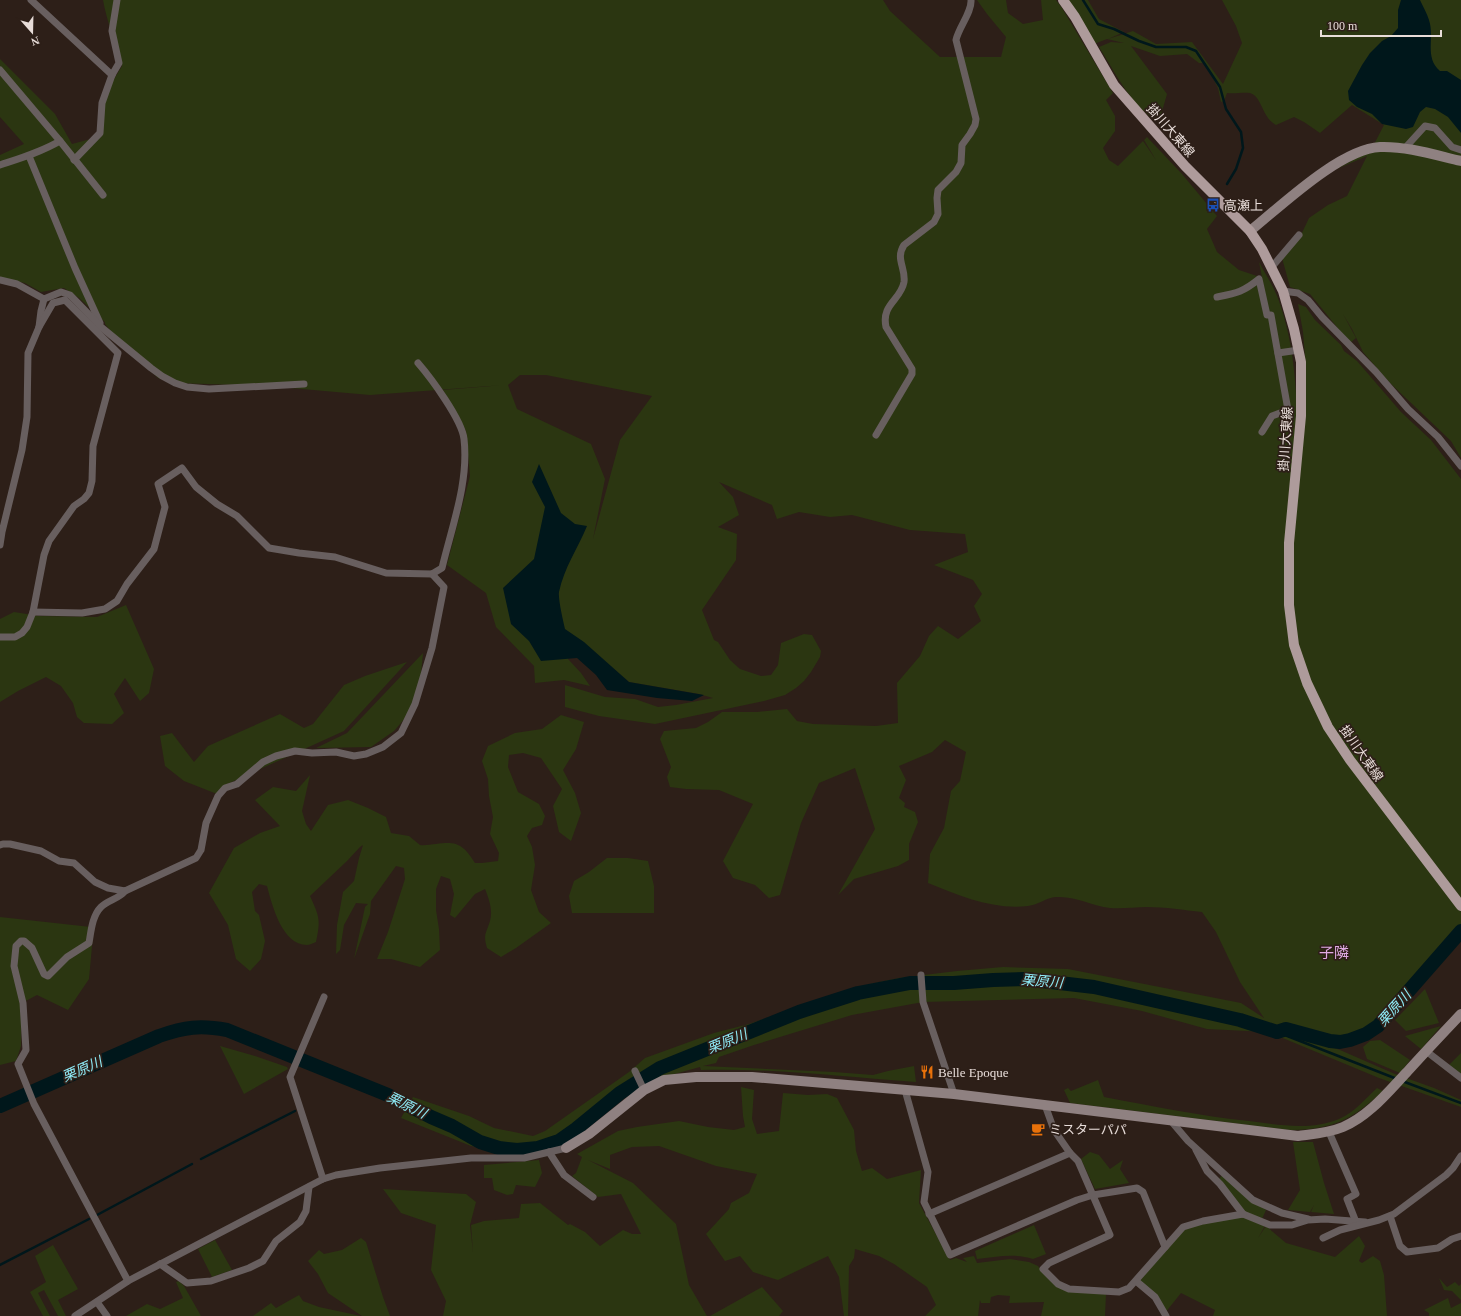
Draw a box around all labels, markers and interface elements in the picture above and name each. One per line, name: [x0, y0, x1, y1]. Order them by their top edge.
north arrow: [12, 12, 52, 52]
scale bar: [1321, 12, 1441, 38]
text: 100 m: [1327, 19, 1358, 33]
text: N: [30, 34, 41, 48]
street label: 掛川大東線: [1144, 101, 1198, 160]
bus stop icon: 高瀬上: [1205, 197, 1221, 213]
place label: 高瀬上: [1224, 198, 1263, 213]
street label: 掛川大東線: [1276, 406, 1295, 472]
street label: 掛川大東線: [1337, 722, 1386, 784]
district label: 子隣: [1319, 945, 1349, 961]
water label: 栗原川: [1020, 972, 1066, 991]
water label: 栗原川: [1375, 986, 1415, 1029]
water label: 栗原川: [705, 1026, 751, 1056]
water label: 栗原川: [60, 1053, 106, 1085]
restaurant icon: Belle Epoque: [919, 1064, 935, 1080]
place label: Belle Epoque: [938, 1065, 1009, 1080]
water label: 栗原川: [385, 1090, 431, 1122]
cafe icon: ミスターパパ: [1030, 1121, 1046, 1137]
place label: ミスターパパ: [1049, 1122, 1127, 1137]

